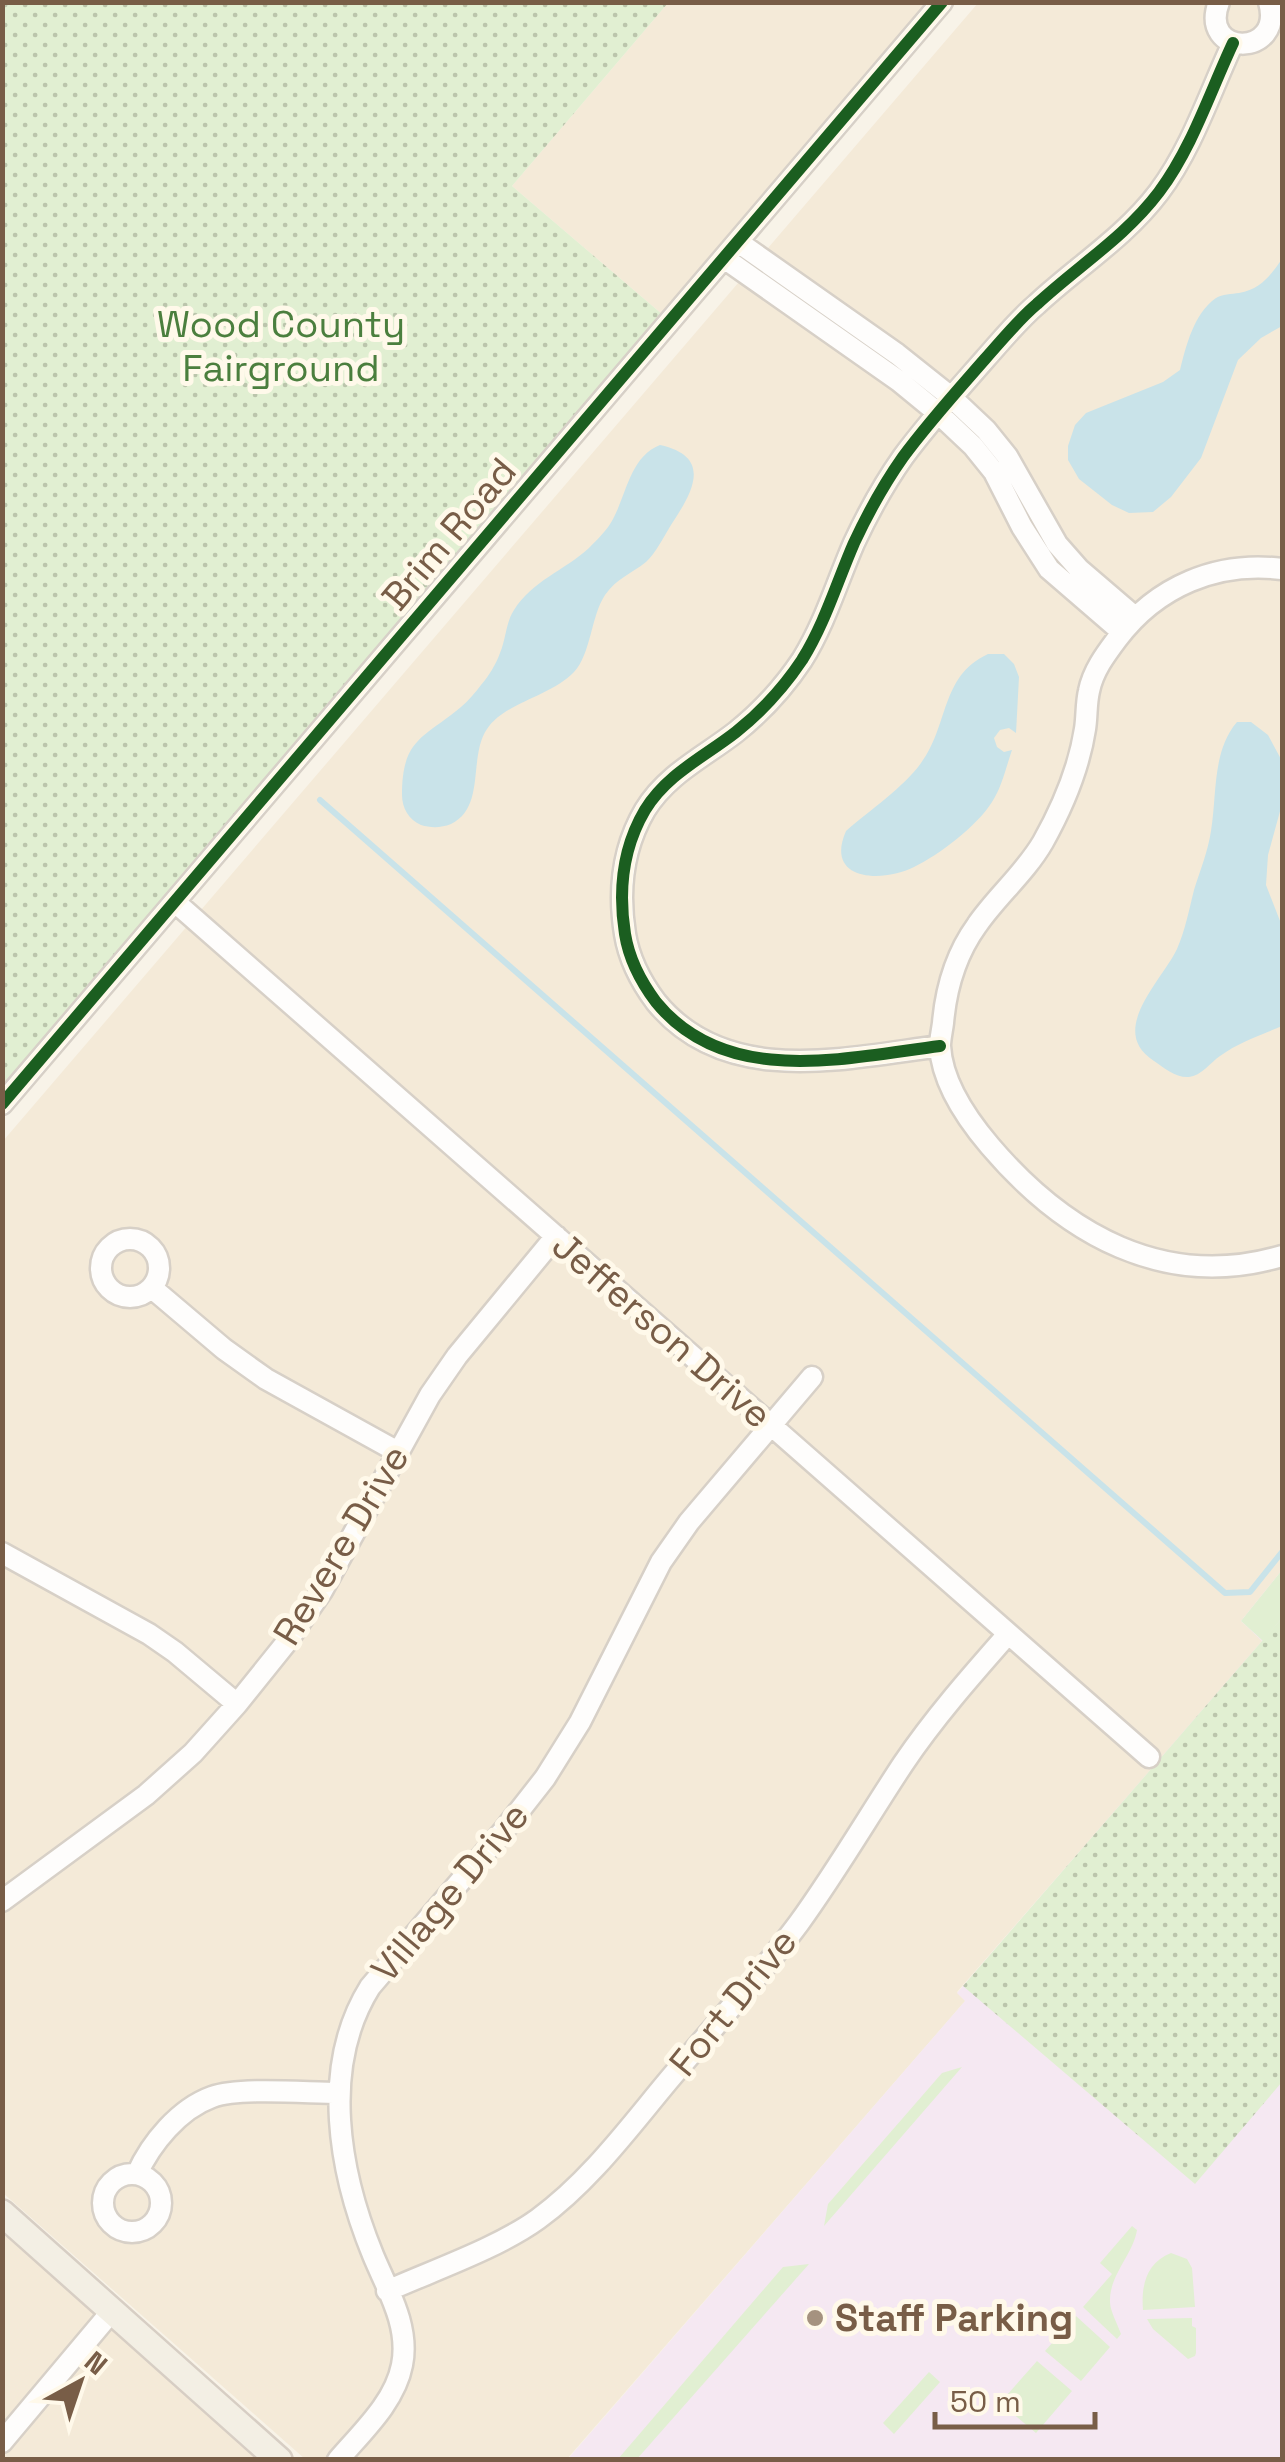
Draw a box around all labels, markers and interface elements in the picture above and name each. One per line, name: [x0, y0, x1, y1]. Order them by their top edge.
park label: Wood County Fairground: [157, 300, 405, 392]
street label: Brim Road: [371, 448, 527, 620]
street label: Jefferson Drive: [542, 1222, 782, 1438]
street label: Revere Drive: [263, 1436, 419, 1654]
street label: Village Drive: [361, 1792, 539, 1992]
street label: Fort Drive: [659, 1918, 807, 2086]
place label: Staff Parking: [835, 2294, 1073, 2342]
marker: Staff Parking: [804, 2307, 826, 2329]
north arrow: [30, 2332, 130, 2432]
text: N: [77, 2343, 115, 2383]
scale bar: [935, 2367, 1095, 2429]
text: 50 m: [950, 2382, 1021, 2421]

